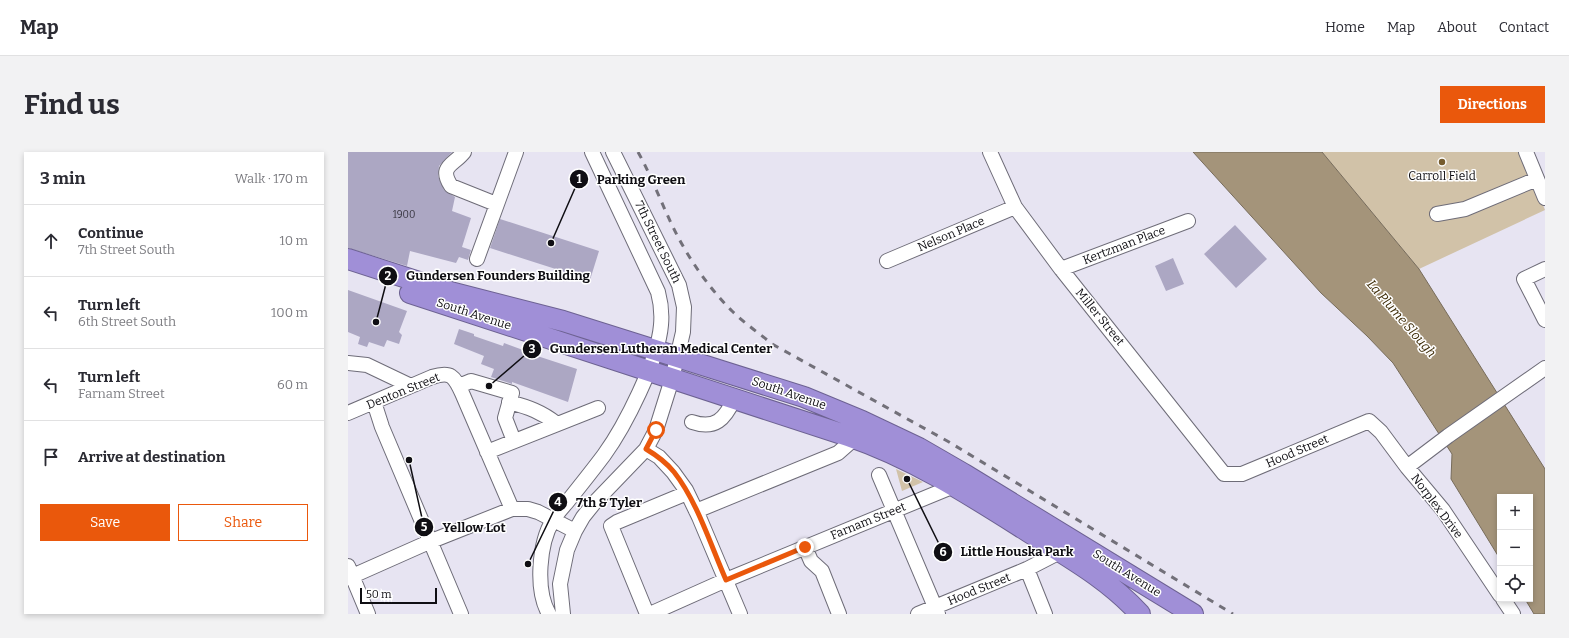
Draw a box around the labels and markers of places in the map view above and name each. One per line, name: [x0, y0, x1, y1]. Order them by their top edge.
marker: Carroll Field: [1437, 157, 1447, 167]
callout: Parking Green: [569, 167, 693, 192]
place label: Carroll Field: [1408, 169, 1476, 183]
callout: Gundersen Founders Building: [378, 263, 598, 288]
callout: Gundersen Lutheran Medical Center: [522, 336, 780, 361]
callout: 7th & Tyler: [548, 490, 650, 515]
callout: Yellow Lot: [414, 515, 513, 540]
callout: Little Houska Park: [933, 539, 1082, 564]

